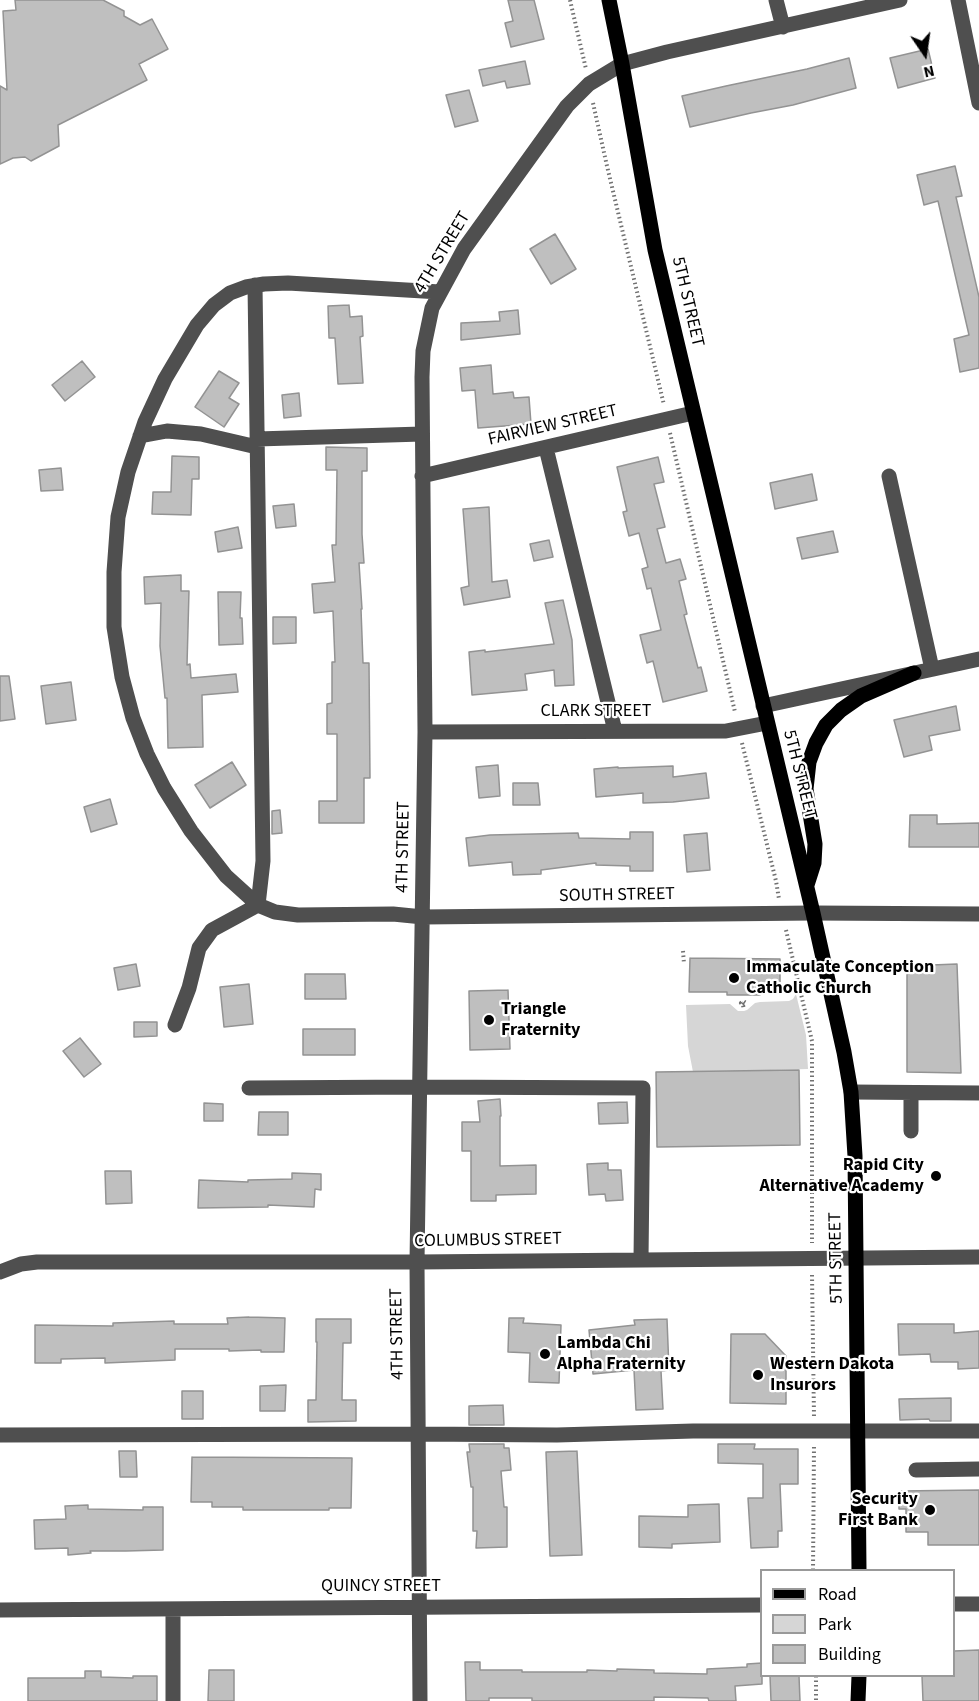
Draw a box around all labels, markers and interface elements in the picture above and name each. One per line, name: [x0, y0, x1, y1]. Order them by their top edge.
north arrow: [895, 24, 955, 84]
text: N: [921, 60, 937, 83]
street label: 4TH STREET: [410, 208, 476, 298]
street label: 5TH STREET: [666, 255, 708, 349]
street label: FAIRVIEW STREET: [486, 401, 620, 451]
street label: CLARK STREET: [541, 701, 651, 723]
street label: 5TH STREET: [777, 728, 821, 822]
street label: 4TH STREET: [392, 801, 416, 893]
street label: SOUTH STREET: [559, 884, 675, 908]
place label: Immaculate Conception Catholic Church: [746, 957, 934, 1000]
marker: Immaculate Conception Catholic Church: [727, 971, 741, 985]
place label: Triangle Fraternity: [501, 999, 580, 1042]
marker: Triangle Fraternity: [482, 1013, 496, 1027]
place label: Rapid City Alternative Academy: [759, 1155, 924, 1198]
marker: Rapid City Alternative Academy: [929, 1169, 943, 1183]
street label: 5TH STREET: [825, 1212, 849, 1304]
street label: COLUMBUS STREET: [414, 1229, 562, 1253]
street label: 4TH STREET: [386, 1288, 410, 1380]
place label: Lambda Chi Alpha Fraternity: [557, 1333, 686, 1376]
marker: Lambda Chi Alpha Fraternity: [538, 1347, 552, 1361]
place label: Western Dakota Insurors: [770, 1354, 894, 1396]
marker: Western Dakota Insurors: [751, 1368, 765, 1382]
place label: Security First Bank: [838, 1489, 918, 1532]
marker: Security First Bank: [923, 1503, 937, 1517]
legend: [760, 1569, 955, 1677]
street label: QUINCY STREET: [321, 1576, 441, 1598]
text: Road: [818, 1582, 857, 1607]
text: Park: [818, 1612, 852, 1637]
text: Building: [818, 1642, 881, 1667]

